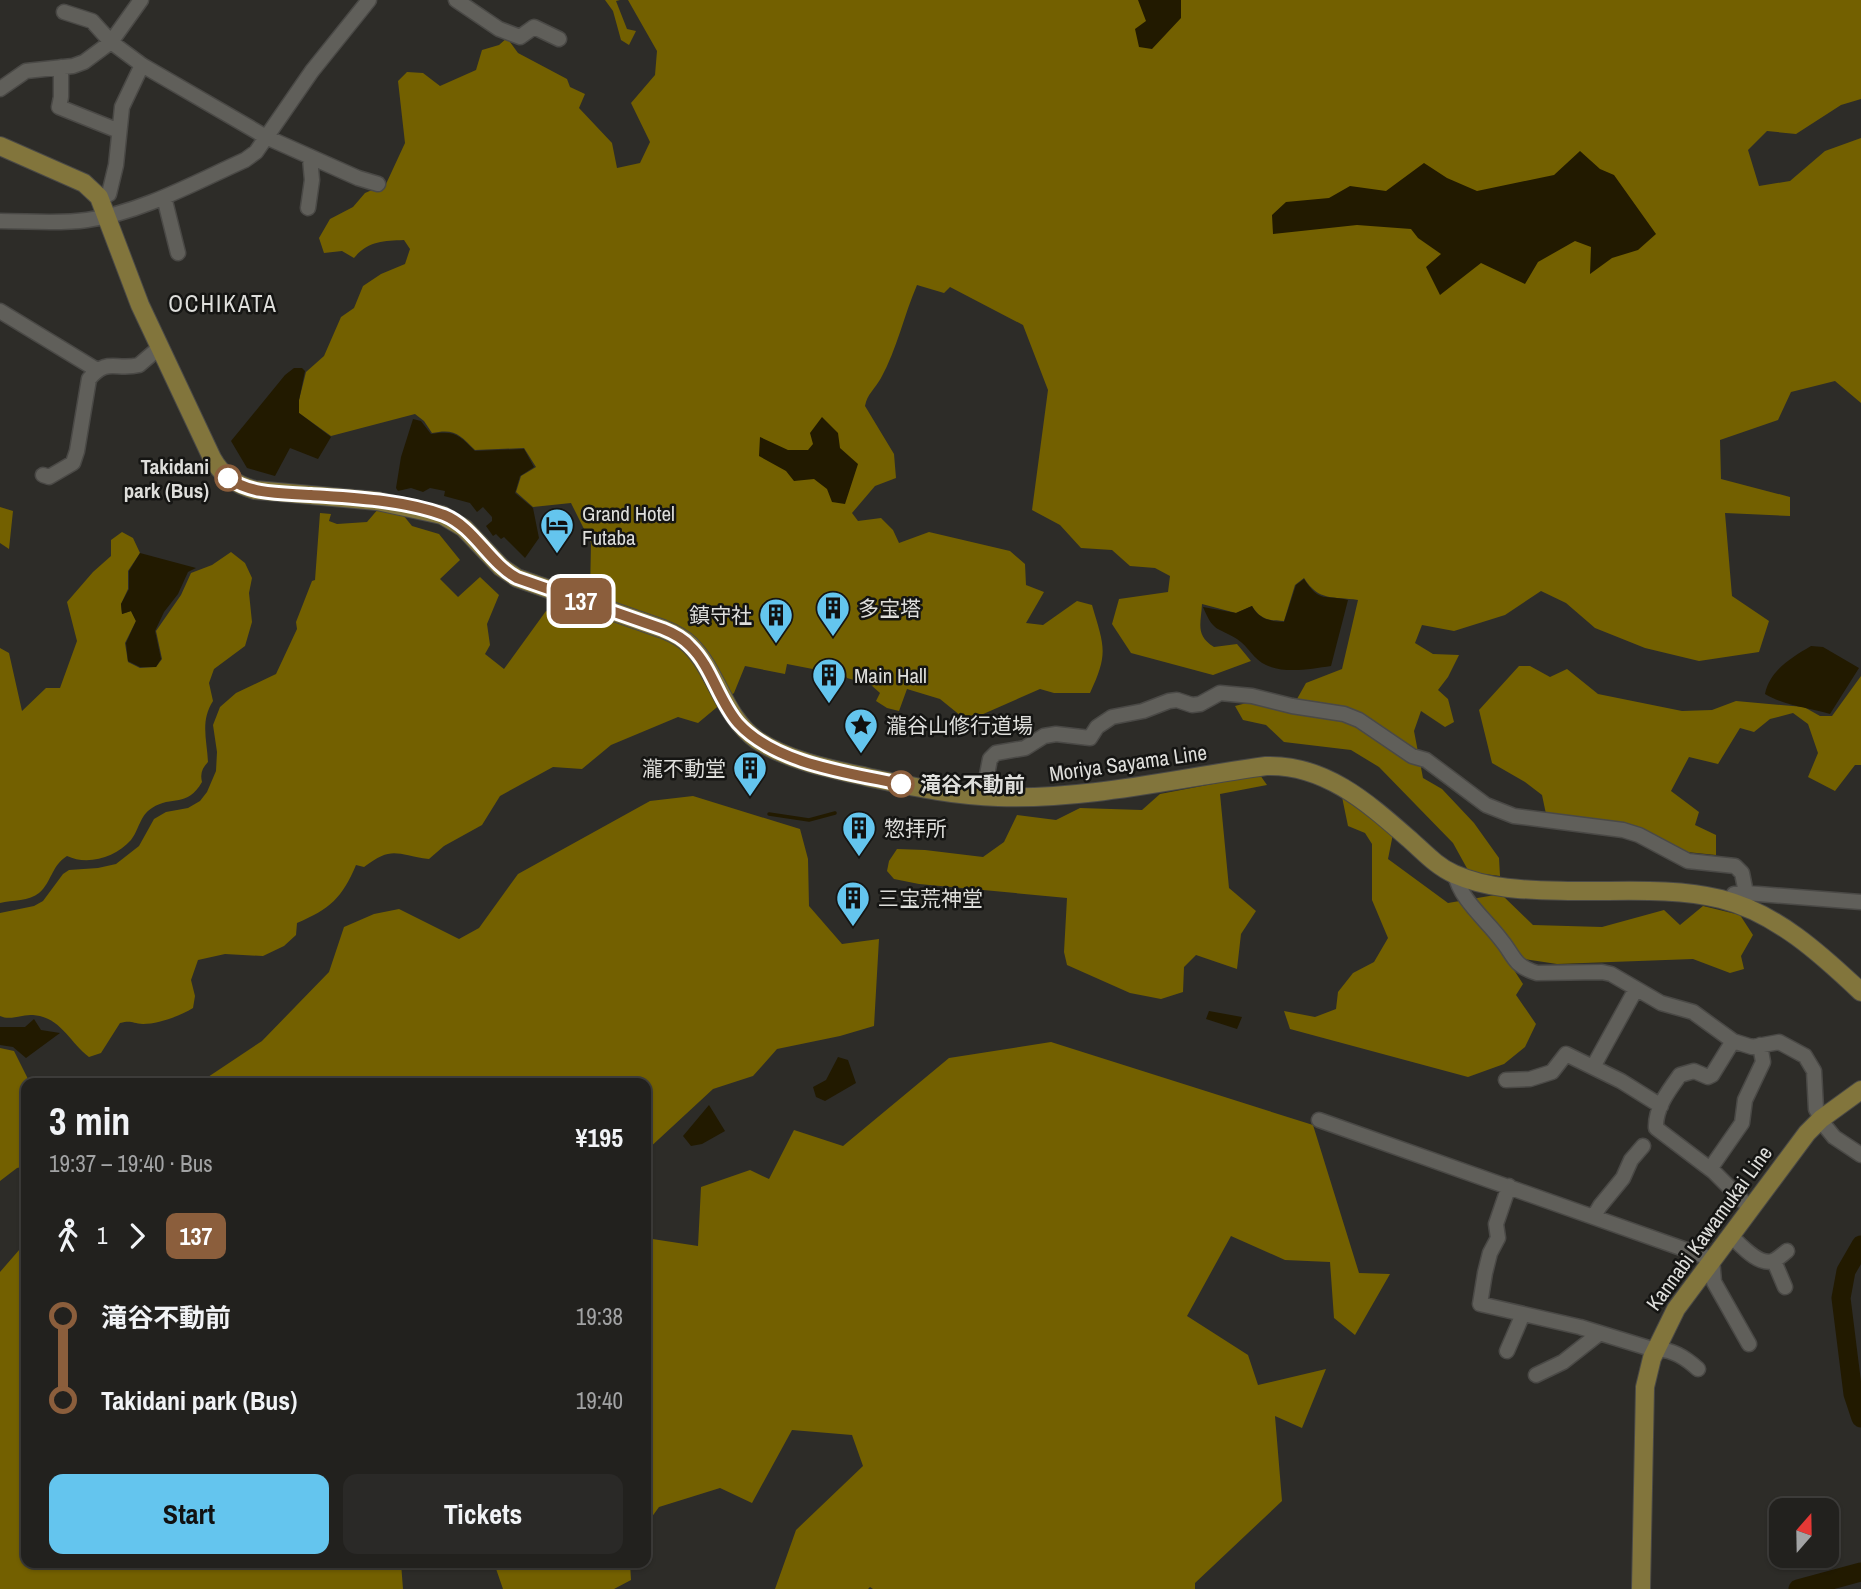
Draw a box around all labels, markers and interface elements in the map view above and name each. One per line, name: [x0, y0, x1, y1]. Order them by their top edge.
district label: OCHIKATA: [168, 288, 278, 319]
place label: Takidani park (Bus): [124, 452, 209, 505]
marker: Takidani park (Bus): [215, 465, 241, 491]
place label: Grand Hotel Futaba: [582, 499, 675, 552]
hotel icon: Grand Hotel Futaba: [538, 506, 576, 555]
line badge: 137: [541, 578, 621, 624]
text: 137: [565, 585, 597, 617]
building icon: 多宝塔: [814, 589, 852, 638]
place label: 多宝塔: [858, 594, 921, 623]
building icon: 鎮守社: [757, 596, 795, 645]
place label: 鎮守社: [689, 601, 752, 630]
building icon: Main Hall: [810, 656, 848, 705]
place label: Main Hall: [854, 661, 927, 690]
place icon: 瀧谷山修行道場: [842, 706, 880, 755]
place label: 瀧谷山修行道場: [886, 711, 1033, 740]
street label: Moriya Sayama Line: [1047, 738, 1209, 788]
building icon: 瀧不動堂: [731, 749, 769, 798]
place label: 瀧不動堂: [642, 754, 726, 783]
place label: 滝谷不動前: [920, 770, 1025, 799]
marker: 滝谷不動前: [888, 771, 914, 797]
building icon: 惣拝所: [840, 809, 878, 858]
place label: 惣拝所: [884, 814, 947, 843]
building icon: 三宝荒神堂: [834, 879, 872, 928]
place label: 三宝荒神堂: [878, 884, 983, 913]
text: 3 min: [49, 1096, 130, 1147]
text: ¥195: [576, 1120, 623, 1155]
street label: Kannabi Kawamukai Line: [1639, 1140, 1779, 1316]
text: 19:37 – 19:40 · Bus: [49, 1148, 213, 1179]
icon: walk: [49, 1217, 87, 1255]
icon: forward: [118, 1217, 156, 1255]
text: 1: [97, 1220, 108, 1251]
text: 137: [180, 1220, 212, 1252]
text: 滝谷不動前: [101, 1300, 231, 1335]
text: 19:38: [576, 1301, 623, 1332]
text: Takidani park (Bus): [101, 1383, 297, 1418]
text: 19:40: [576, 1385, 623, 1416]
button: Start: [49, 1474, 329, 1554]
button: Tickets: [343, 1474, 623, 1554]
north arrow: [1769, 1498, 1839, 1568]
map controls: [1769, 1498, 1839, 1568]

